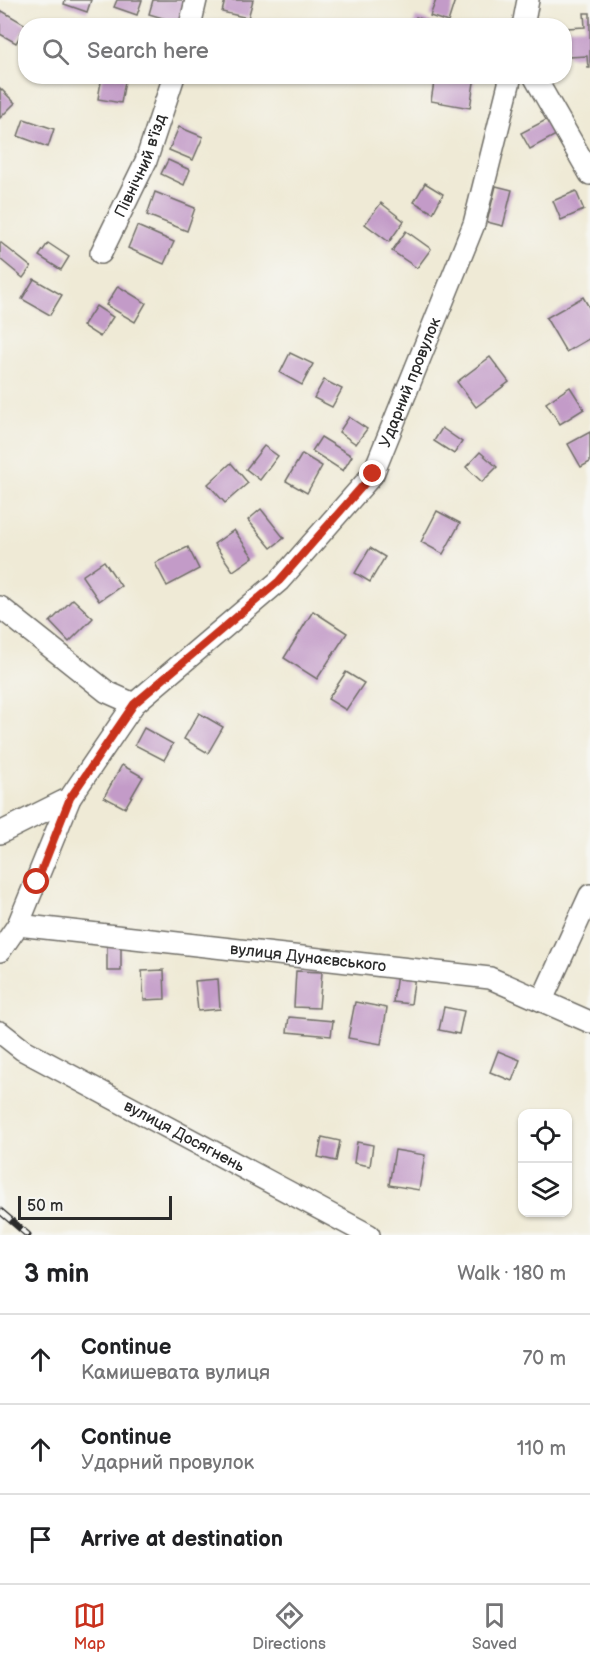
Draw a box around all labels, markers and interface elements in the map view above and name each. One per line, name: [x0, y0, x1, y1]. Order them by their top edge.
search box: [18, 18, 572, 84]
icon: search: [39, 35, 72, 68]
text: Search here: [87, 38, 209, 65]
street label: Північний в'їзд: [110, 112, 170, 220]
street label: Ударний провулок: [375, 314, 445, 450]
route end: [359, 460, 385, 486]
route start: [23, 868, 49, 894]
street label: вулиця Дунаєвського: [229, 939, 387, 976]
street label: вулиця Досягнень: [121, 1096, 248, 1176]
map controls: [518, 1109, 572, 1217]
button: locate: [518, 1109, 572, 1163]
button: layers: [518, 1163, 572, 1217]
scale bar: [18, 1193, 172, 1220]
text: 50 m: [27, 1197, 63, 1216]
text: 3 min: [24, 1259, 89, 1290]
text: Walk · 180 m: [457, 1262, 566, 1286]
text: Continue: [81, 1334, 171, 1361]
icon: ahead: [24, 1343, 57, 1376]
text: 70 m: [522, 1347, 566, 1371]
text: Камишевата вулиця: [81, 1361, 270, 1385]
text: Continue: [81, 1424, 171, 1451]
icon: ahead: [24, 1433, 57, 1466]
text: 110 m: [517, 1437, 566, 1461]
text: Ударний провулок: [81, 1451, 254, 1475]
icon: arrive: [24, 1523, 57, 1556]
text: Arrive at destination: [81, 1526, 283, 1553]
tab: Map: [73, 1599, 106, 1654]
tab: Directions: [252, 1599, 326, 1654]
tab: Saved: [472, 1599, 517, 1654]

